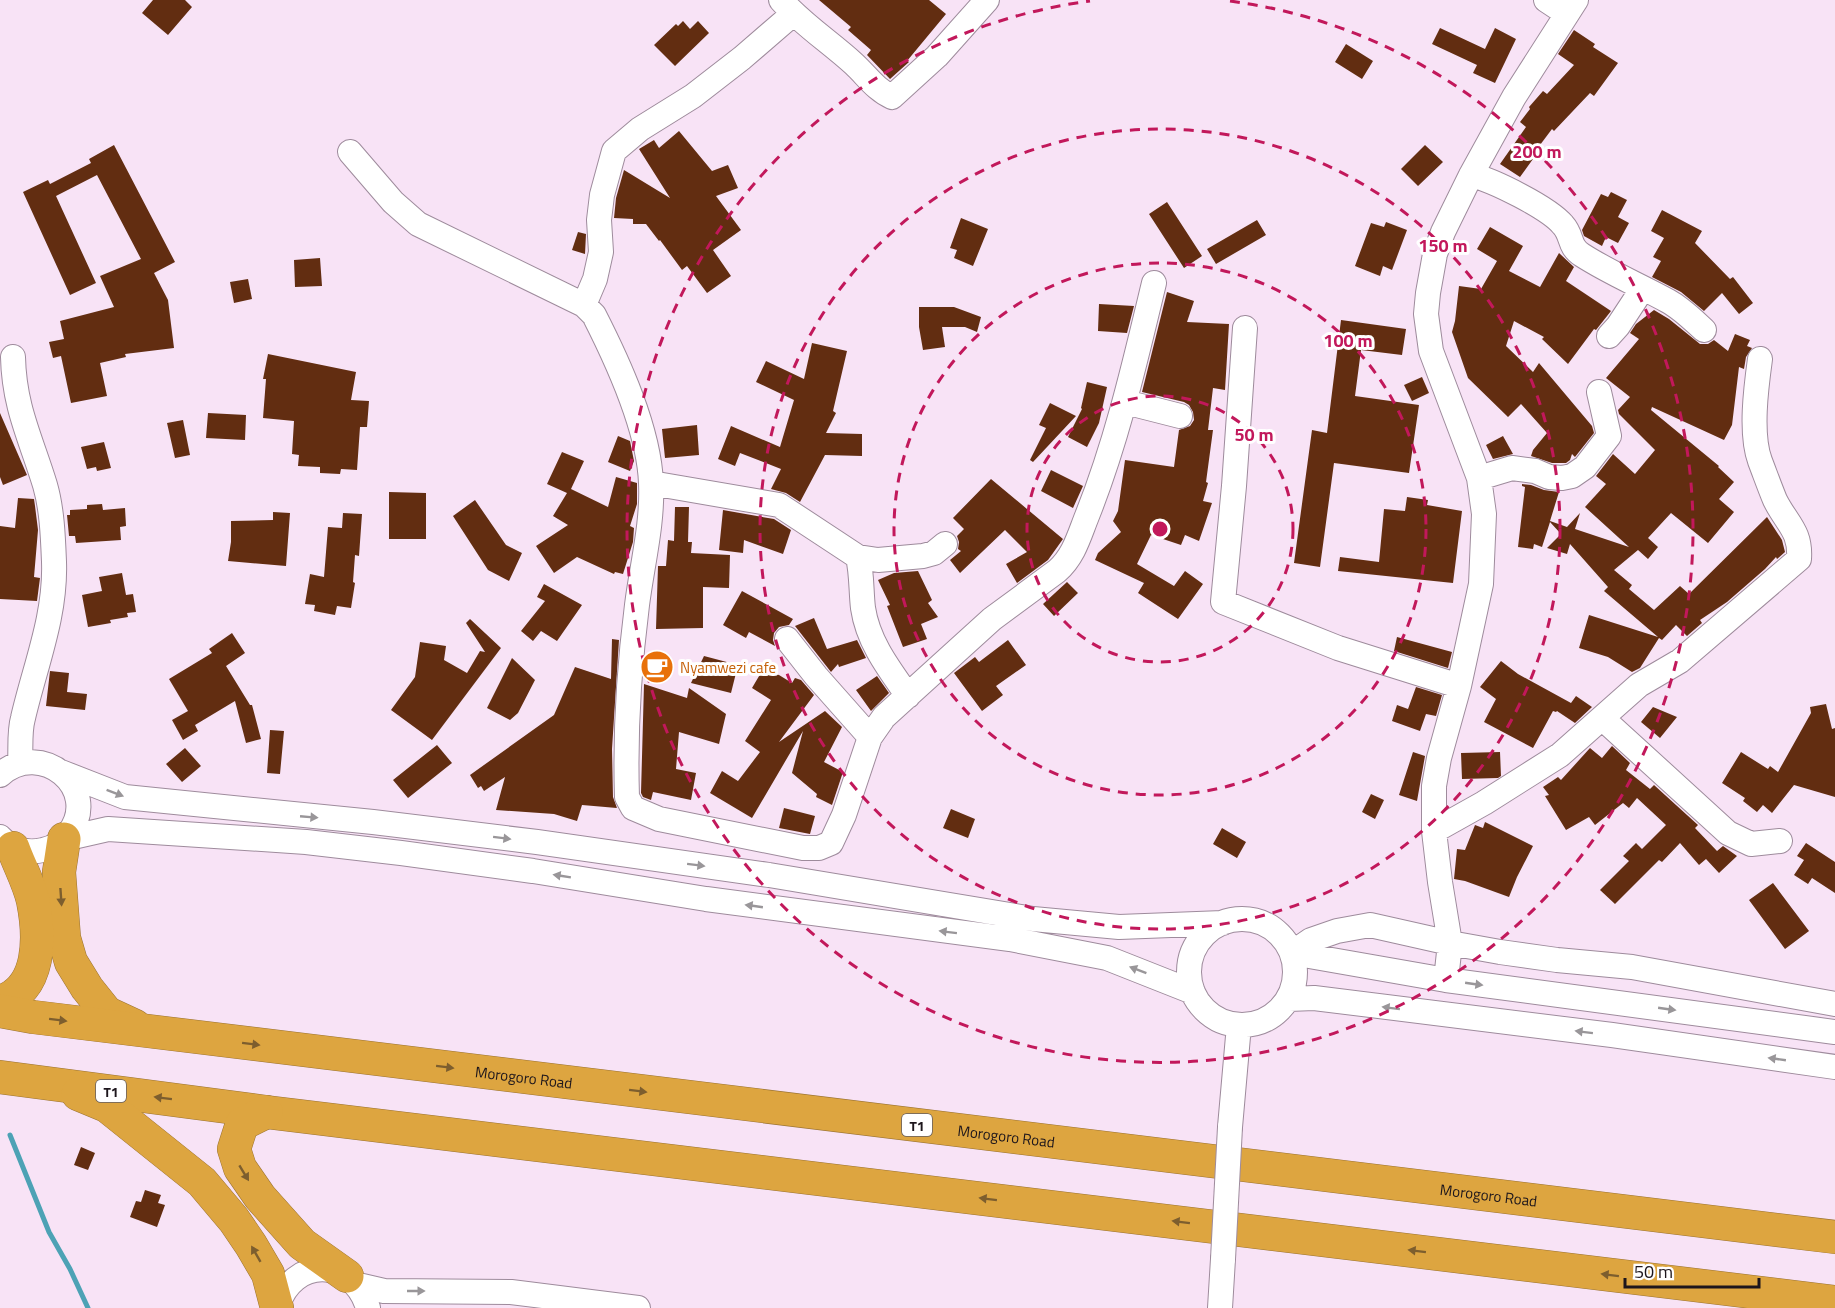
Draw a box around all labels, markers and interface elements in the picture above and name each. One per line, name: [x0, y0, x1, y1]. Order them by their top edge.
text: 200 m: [1512, 138, 1562, 165]
text: 150 m: [1418, 232, 1468, 259]
text: 100 m: [1323, 327, 1373, 354]
text: 50 m: [1234, 421, 1274, 448]
centre of rings: [1150, 519, 1170, 539]
cafe icon: Nyamwezi cafe: [639, 649, 675, 685]
place label: Nyamwezi cafe: [680, 656, 776, 679]
one-way arrow: [107, 789, 125, 799]
one-way arrow: [299, 812, 318, 822]
one-way arrow: [493, 833, 512, 843]
one-way arrow: [686, 861, 705, 870]
one-way arrow: [552, 871, 571, 880]
one-way arrow: [56, 888, 65, 907]
one-way arrow: [745, 901, 764, 911]
one-way arrow: [938, 927, 957, 936]
one-way arrow: [1129, 965, 1147, 975]
one-way arrow: [1465, 979, 1484, 988]
one-way arrow: [1381, 1003, 1400, 1012]
one-way arrow: [1658, 1005, 1677, 1014]
one-way arrow: [48, 1015, 67, 1025]
one-way arrow: [1574, 1027, 1593, 1036]
one-way arrow: [242, 1039, 261, 1049]
one-way arrow: [1768, 1054, 1787, 1063]
street label: Morogoro Road: [474, 1060, 574, 1094]
one-way arrow: [436, 1063, 455, 1072]
road number: T1: [96, 1080, 126, 1102]
one-way arrow: [629, 1086, 648, 1096]
one-way arrow: [153, 1093, 172, 1102]
road number: T1: [902, 1114, 932, 1136]
street label: Morogoro Road: [956, 1118, 1056, 1153]
one-way arrow: [239, 1165, 250, 1181]
street label: Morogoro Road: [1439, 1177, 1539, 1212]
one-way arrow: [978, 1194, 997, 1204]
one-way arrow: [1172, 1218, 1191, 1227]
one-way arrow: [251, 1245, 261, 1262]
one-way arrow: [1407, 1246, 1426, 1256]
scale bar: [1625, 1251, 1758, 1289]
text: 50 m: [1634, 1258, 1673, 1285]
one-way arrow: [1601, 1270, 1620, 1279]
one-way arrow: [406, 1286, 425, 1296]

